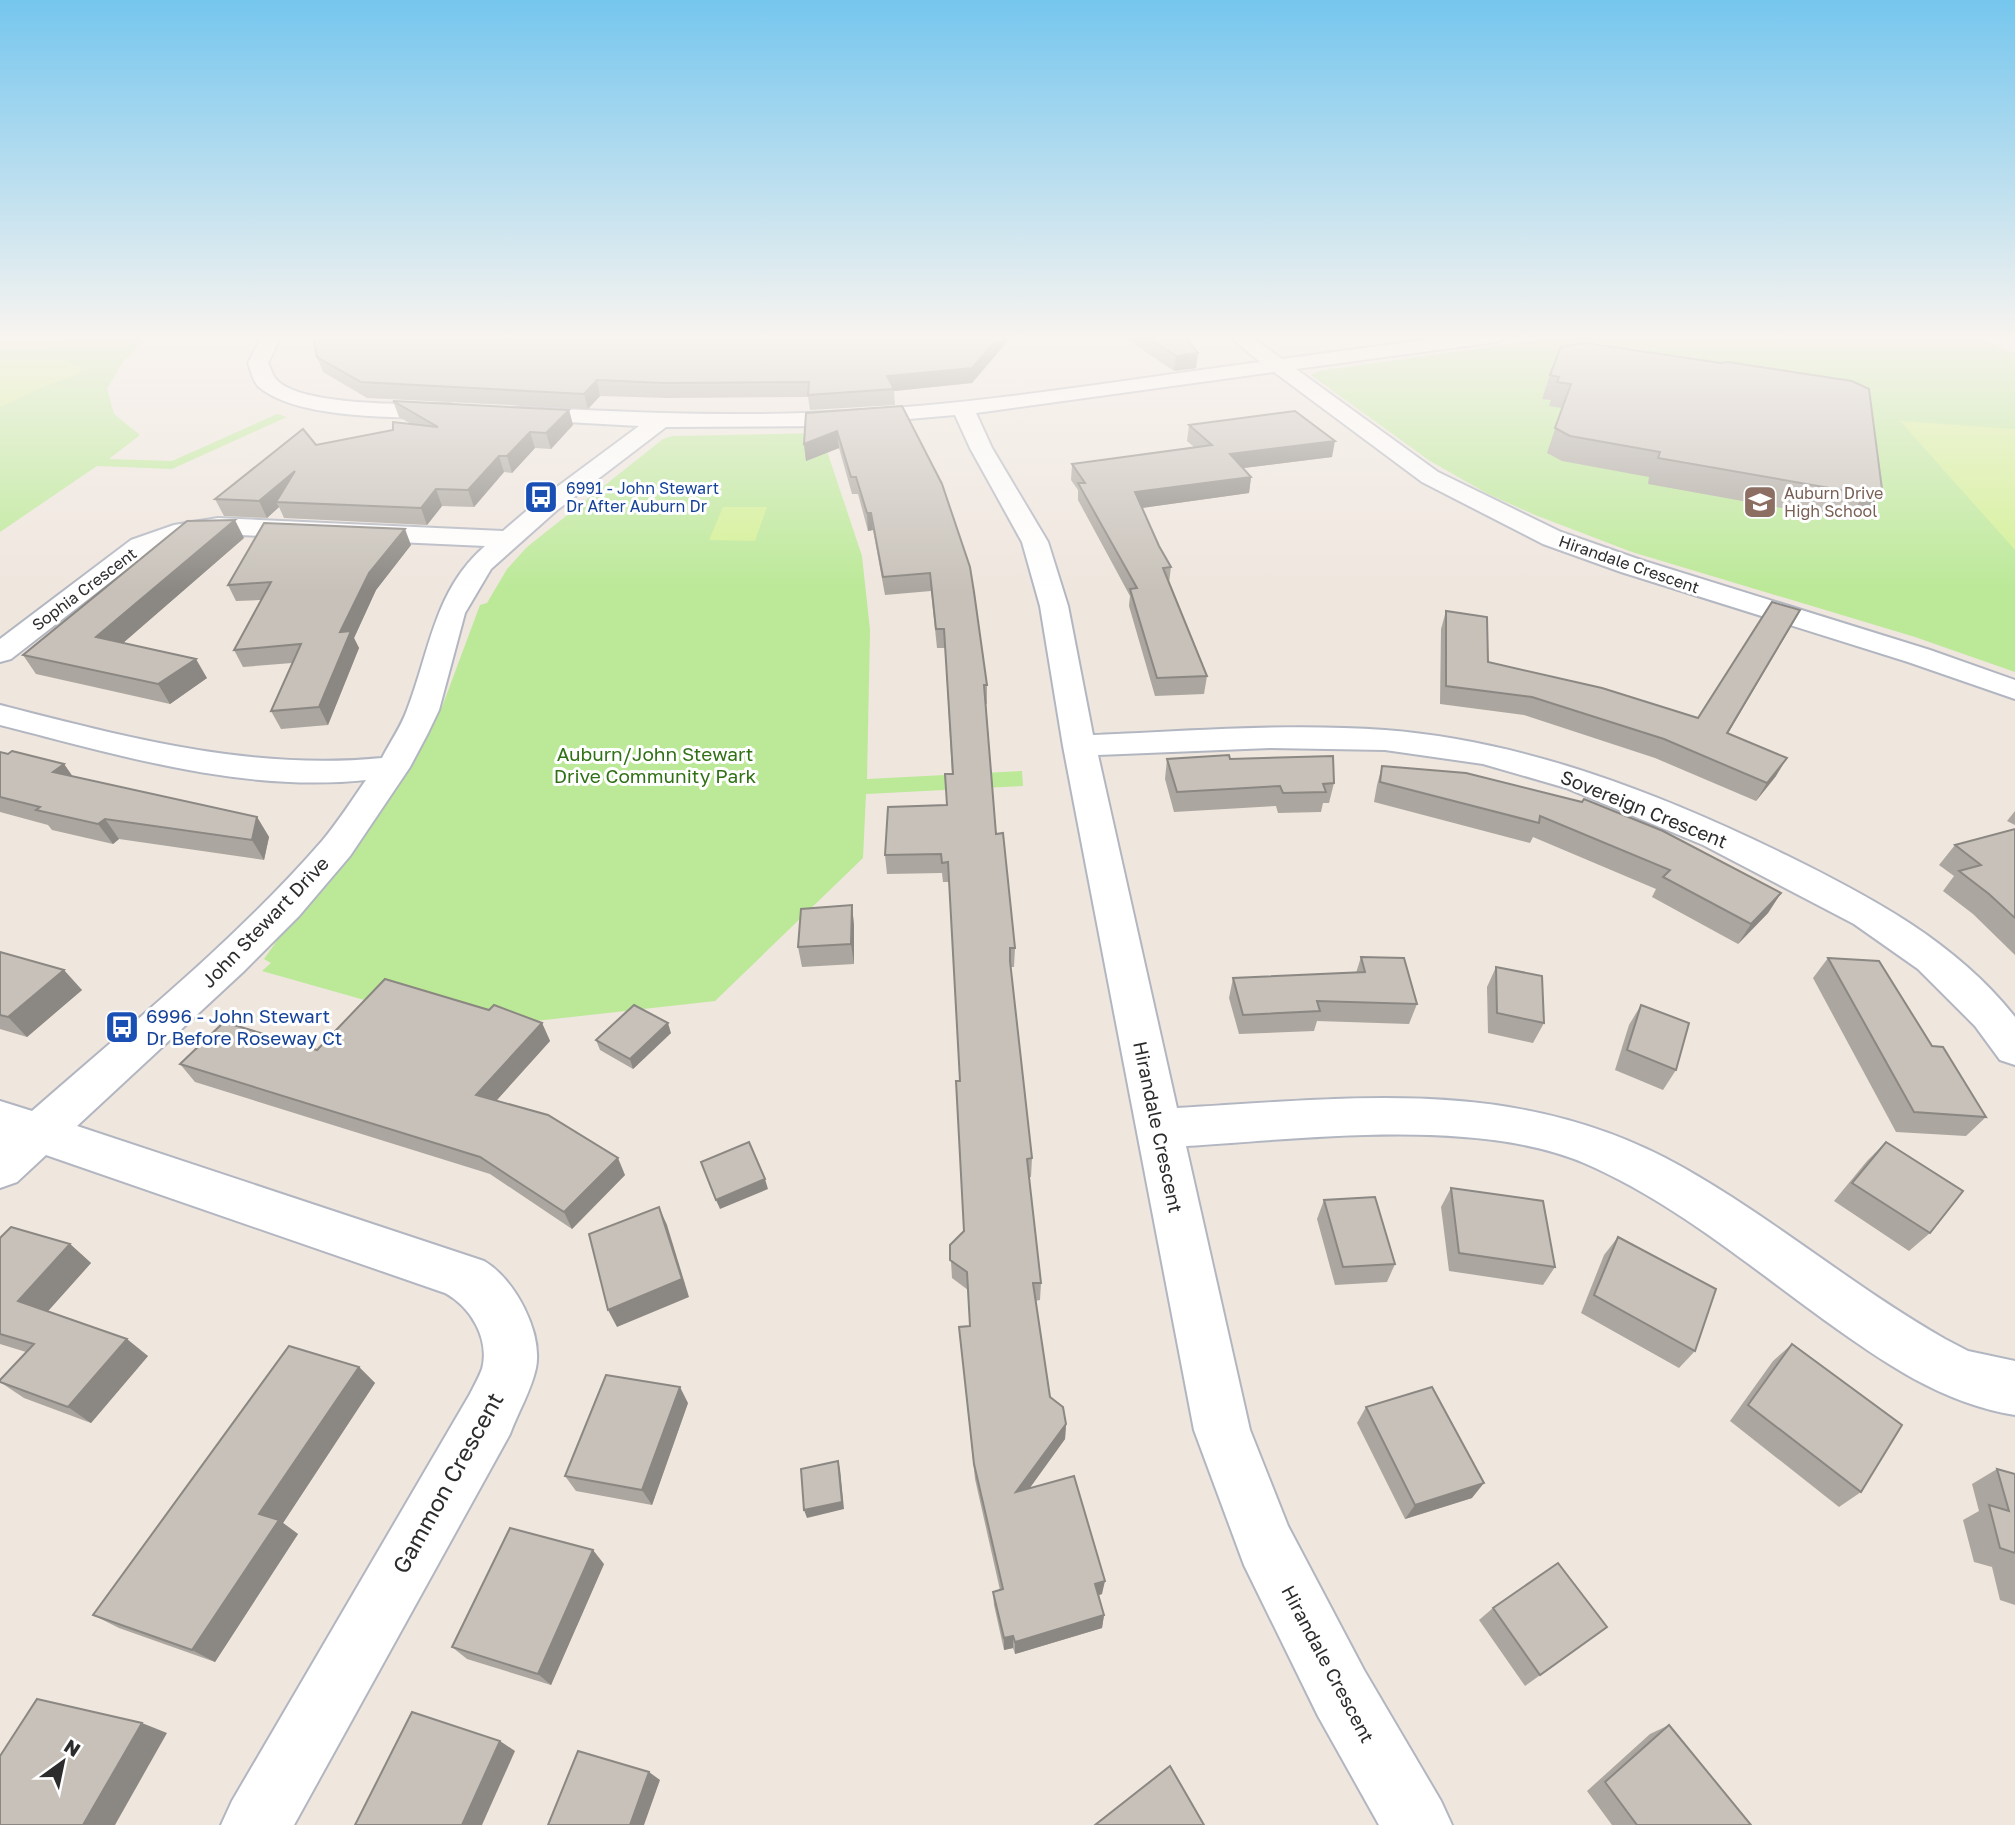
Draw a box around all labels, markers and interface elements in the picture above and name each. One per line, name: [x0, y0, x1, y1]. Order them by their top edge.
bus stop icon: 6991 - John Stewart Dr After Auburn Dr: [522, 478, 560, 516]
place label: 6991 - John Stewart Dr After Auburn Dr: [566, 478, 719, 516]
school or university icon: Auburn Drive High School: [1741, 483, 1779, 521]
place label: Auburn Drive High School: [1784, 483, 1883, 521]
street label: Hirandale Crescent: [1556, 531, 1702, 597]
street label: Sophia Crescent: [28, 543, 140, 635]
park label: Auburn/John Stewart Drive Community Park: [554, 742, 757, 787]
street label: Sovereign Crescent: [1558, 765, 1731, 852]
street label: John Stewart Drive: [196, 851, 333, 992]
place label: 6996 - John Stewart Dr Before Roseway Ct: [146, 1004, 342, 1049]
bus stop icon: 6996 - John Stewart Dr Before Roseway Ct: [103, 1008, 141, 1046]
street label: Hirandale Crescent: [1129, 1039, 1188, 1215]
street label: Gammon Crescent: [386, 1387, 508, 1578]
street label: Hirandale Crescent: [1277, 1581, 1380, 1746]
north arrow: [28, 1727, 98, 1797]
text: N: [60, 1734, 85, 1761]

